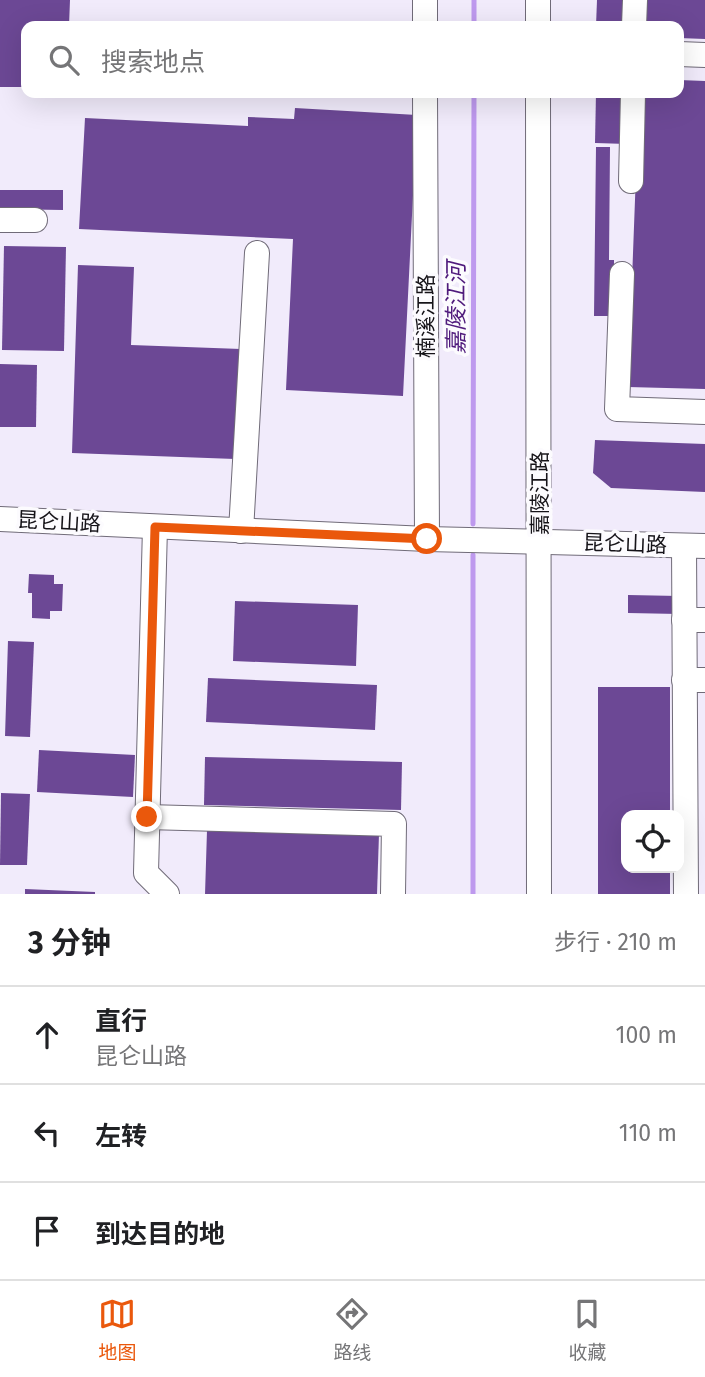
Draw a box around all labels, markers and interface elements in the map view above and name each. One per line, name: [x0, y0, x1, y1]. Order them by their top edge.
search box: [21, 21, 684, 98]
icon: search: [45, 41, 83, 79]
text: 搜索地点: [101, 47, 205, 78]
water label: 嘉陵江河: [442, 258, 470, 354]
street label: 楠溪江路: [413, 274, 439, 358]
street label: 嘉陵江路: [527, 451, 553, 535]
street label: 昆仑山路: [16, 507, 102, 537]
route start: [411, 523, 442, 554]
street label: 昆仑山路: [583, 530, 667, 558]
route end: [131, 801, 162, 832]
map controls: [621, 810, 684, 873]
button: locate: [621, 810, 684, 873]
text: 3 分钟: [28, 925, 111, 961]
text: 步行 · 210 m: [554, 928, 677, 956]
text: 直行: [95, 1006, 147, 1037]
icon: ahead: [28, 1016, 66, 1054]
text: 100 m: [616, 1021, 677, 1049]
text: 昆仑山路: [95, 1042, 187, 1070]
icon: left: [28, 1114, 66, 1152]
text: 110 m: [619, 1119, 677, 1147]
text: 左转: [95, 1121, 147, 1152]
icon: arrive: [28, 1212, 66, 1250]
text: 到达目的地: [95, 1219, 225, 1250]
tab: 地图: [98, 1295, 137, 1364]
tab: 路线: [333, 1295, 372, 1364]
tab: 收藏: [568, 1295, 607, 1364]

